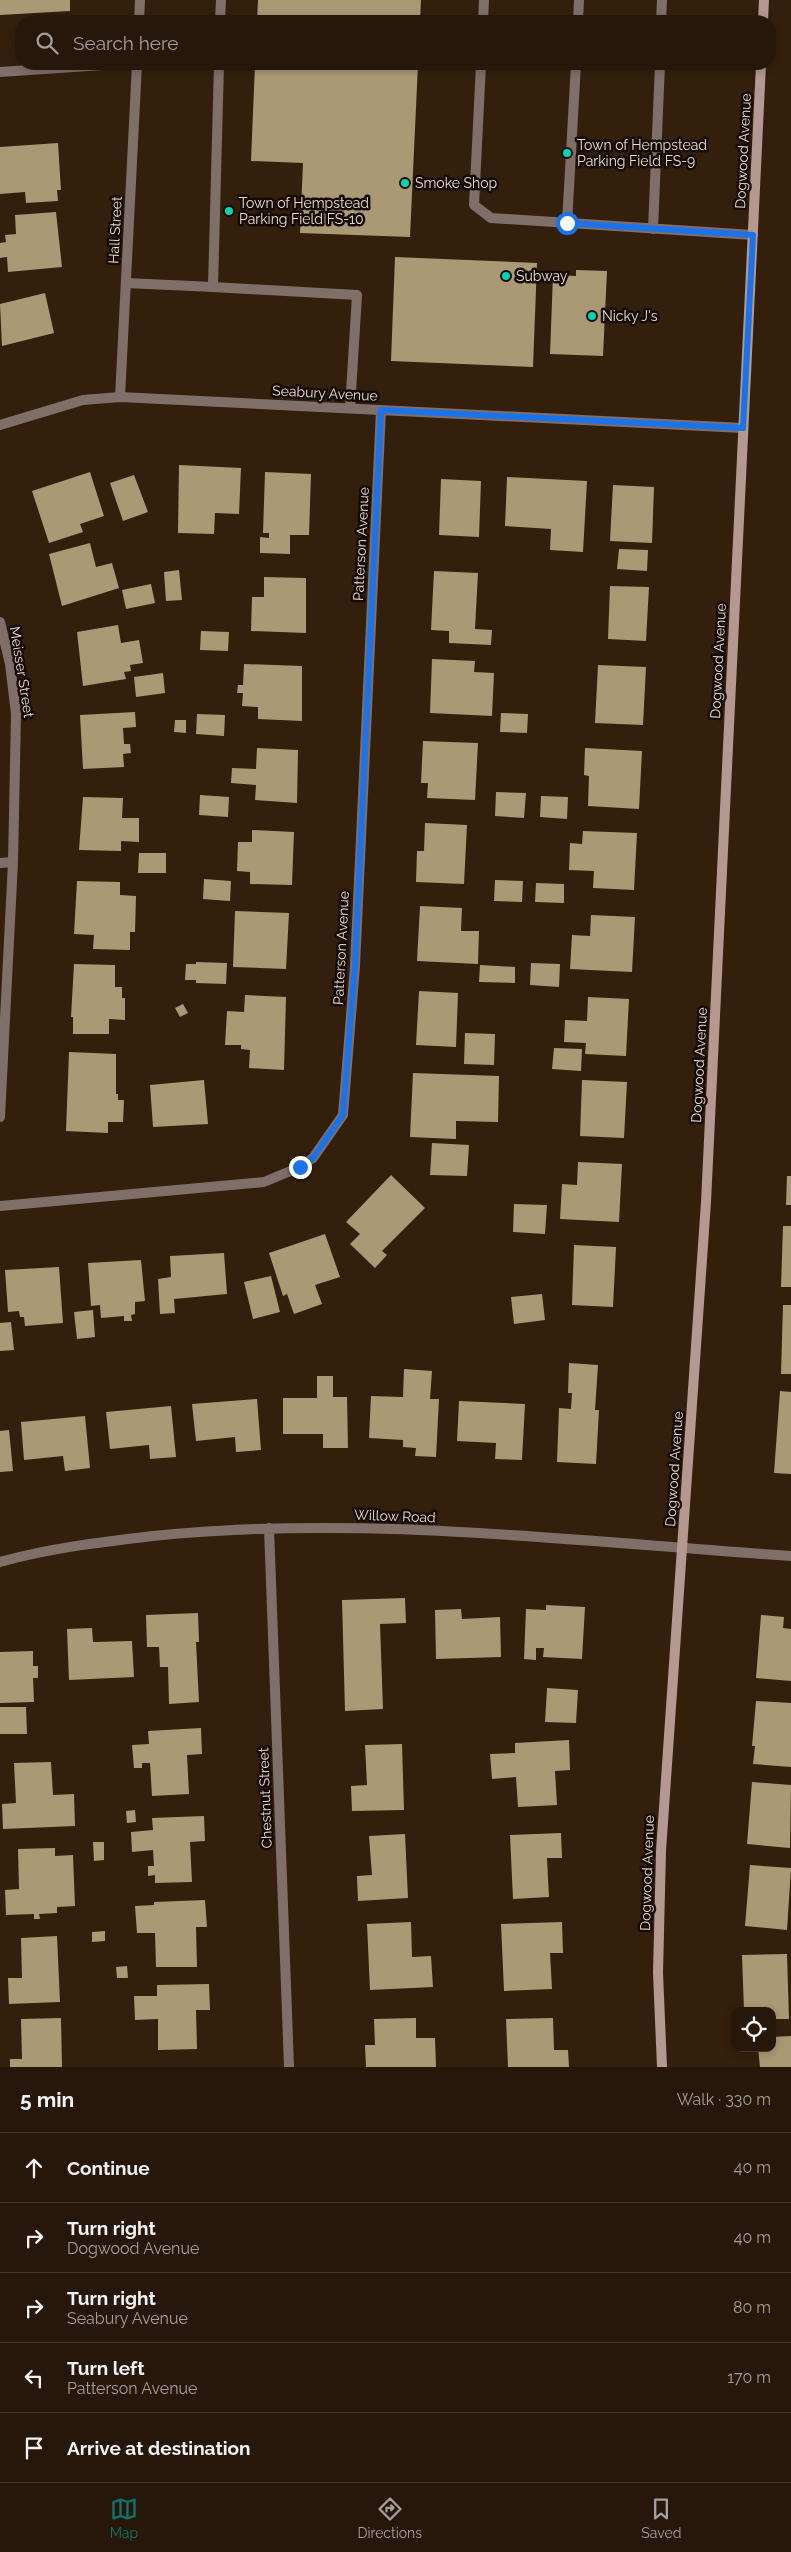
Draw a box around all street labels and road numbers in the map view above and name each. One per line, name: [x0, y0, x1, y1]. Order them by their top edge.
street label: Dogwood Avenue: [732, 93, 754, 209]
street label: Hall Street: [105, 196, 125, 264]
street label: Seabury Avenue: [272, 382, 378, 404]
street label: Patterson Avenue: [350, 487, 372, 601]
street label: Dogwood Avenue: [707, 603, 729, 719]
street label: Meisser Street: [7, 625, 37, 719]
street label: Patterson Avenue: [330, 891, 352, 1005]
street label: Dogwood Avenue: [688, 1007, 710, 1123]
street label: Dogwood Avenue: [662, 1411, 686, 1527]
street label: Willow Road: [354, 1507, 436, 1525]
street label: Chestnut Street: [255, 1747, 275, 1849]
street label: Dogwood Avenue: [637, 1815, 657, 1931]

